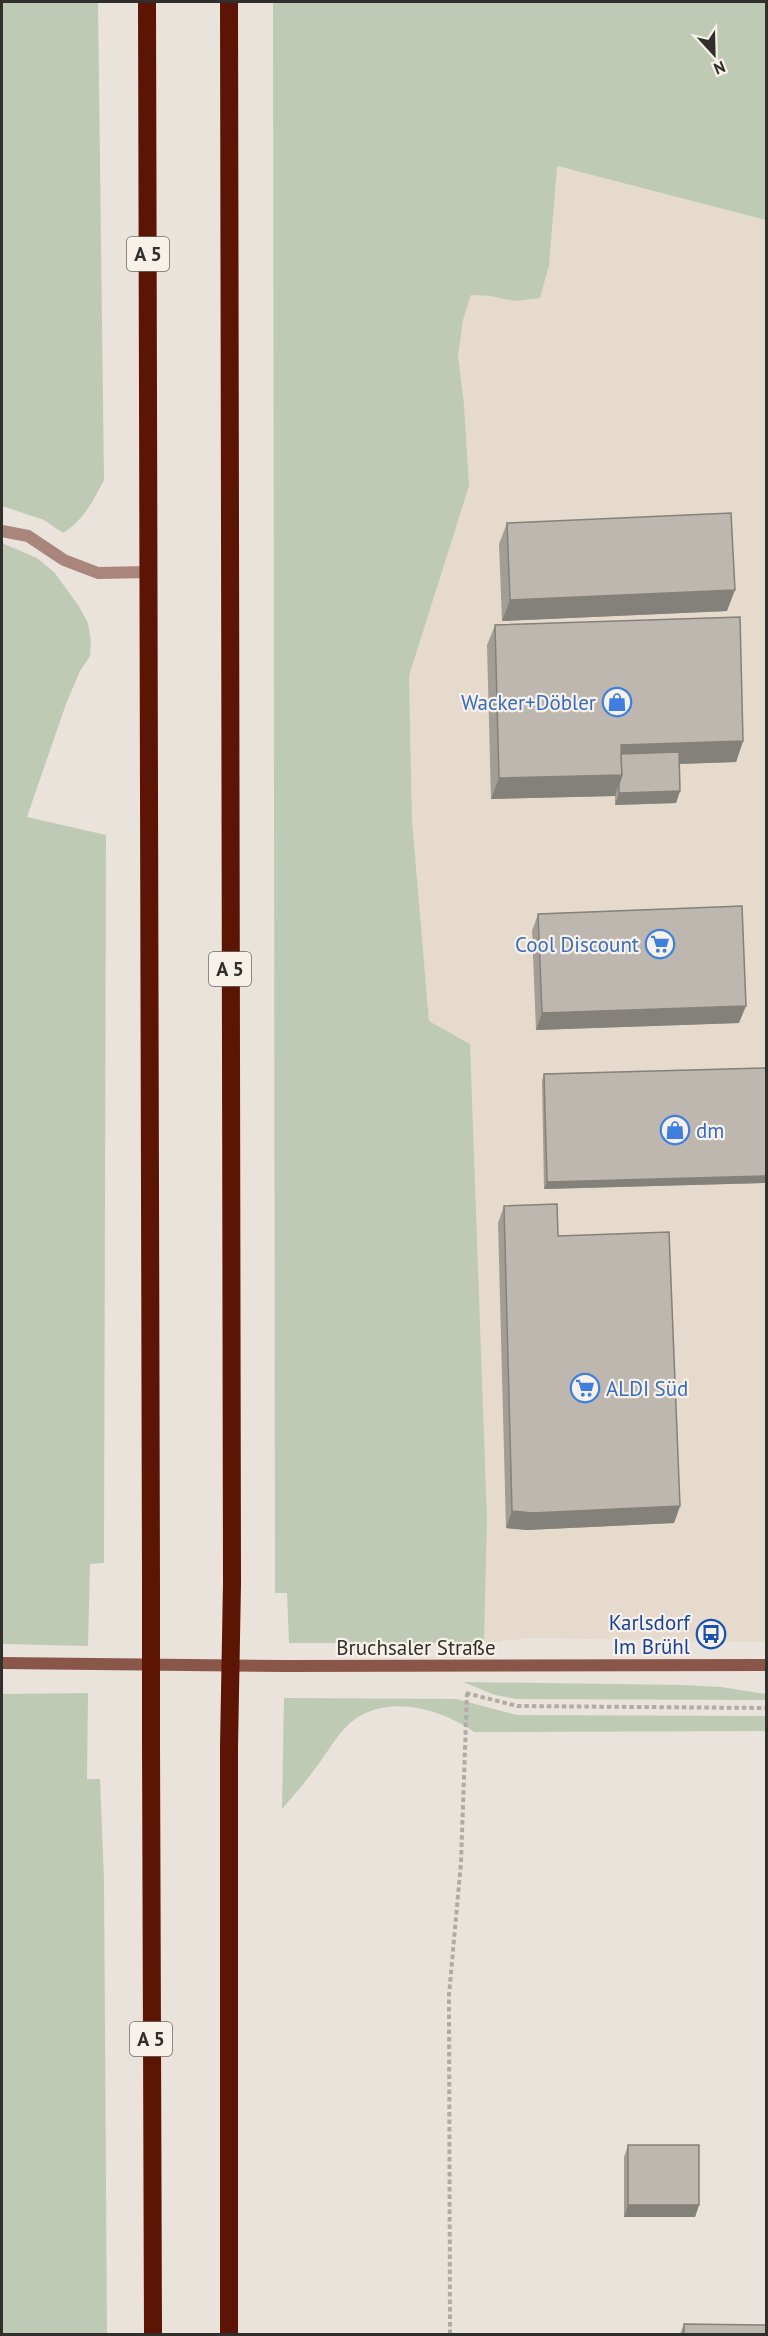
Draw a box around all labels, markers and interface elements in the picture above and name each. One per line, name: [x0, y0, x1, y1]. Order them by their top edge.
north arrow: [684, 24, 744, 84]
text: N: [711, 57, 728, 79]
road number: A 5: [127, 237, 169, 271]
shop icon: Wacker+Döbler: [601, 686, 633, 718]
place label: Wacker+Döbler: [461, 689, 596, 716]
supermarket icon: Cool Discount: [644, 928, 676, 960]
place label: Cool Discount: [515, 931, 639, 958]
road number: A 5: [209, 952, 251, 986]
shop icon: dm: [659, 1114, 691, 1146]
place label: dm: [696, 1117, 724, 1144]
supermarket icon: ALDI Süd: [569, 1372, 601, 1404]
place label: ALDI Süd: [606, 1375, 688, 1402]
place label: Karlsdorf Im Brühl: [609, 1609, 691, 1660]
bus stop icon: Karlsdorf Im Brühl: [695, 1618, 727, 1650]
street label: Bruchsaler Straße: [336, 1634, 496, 1661]
road number: A 5: [130, 2022, 172, 2056]

